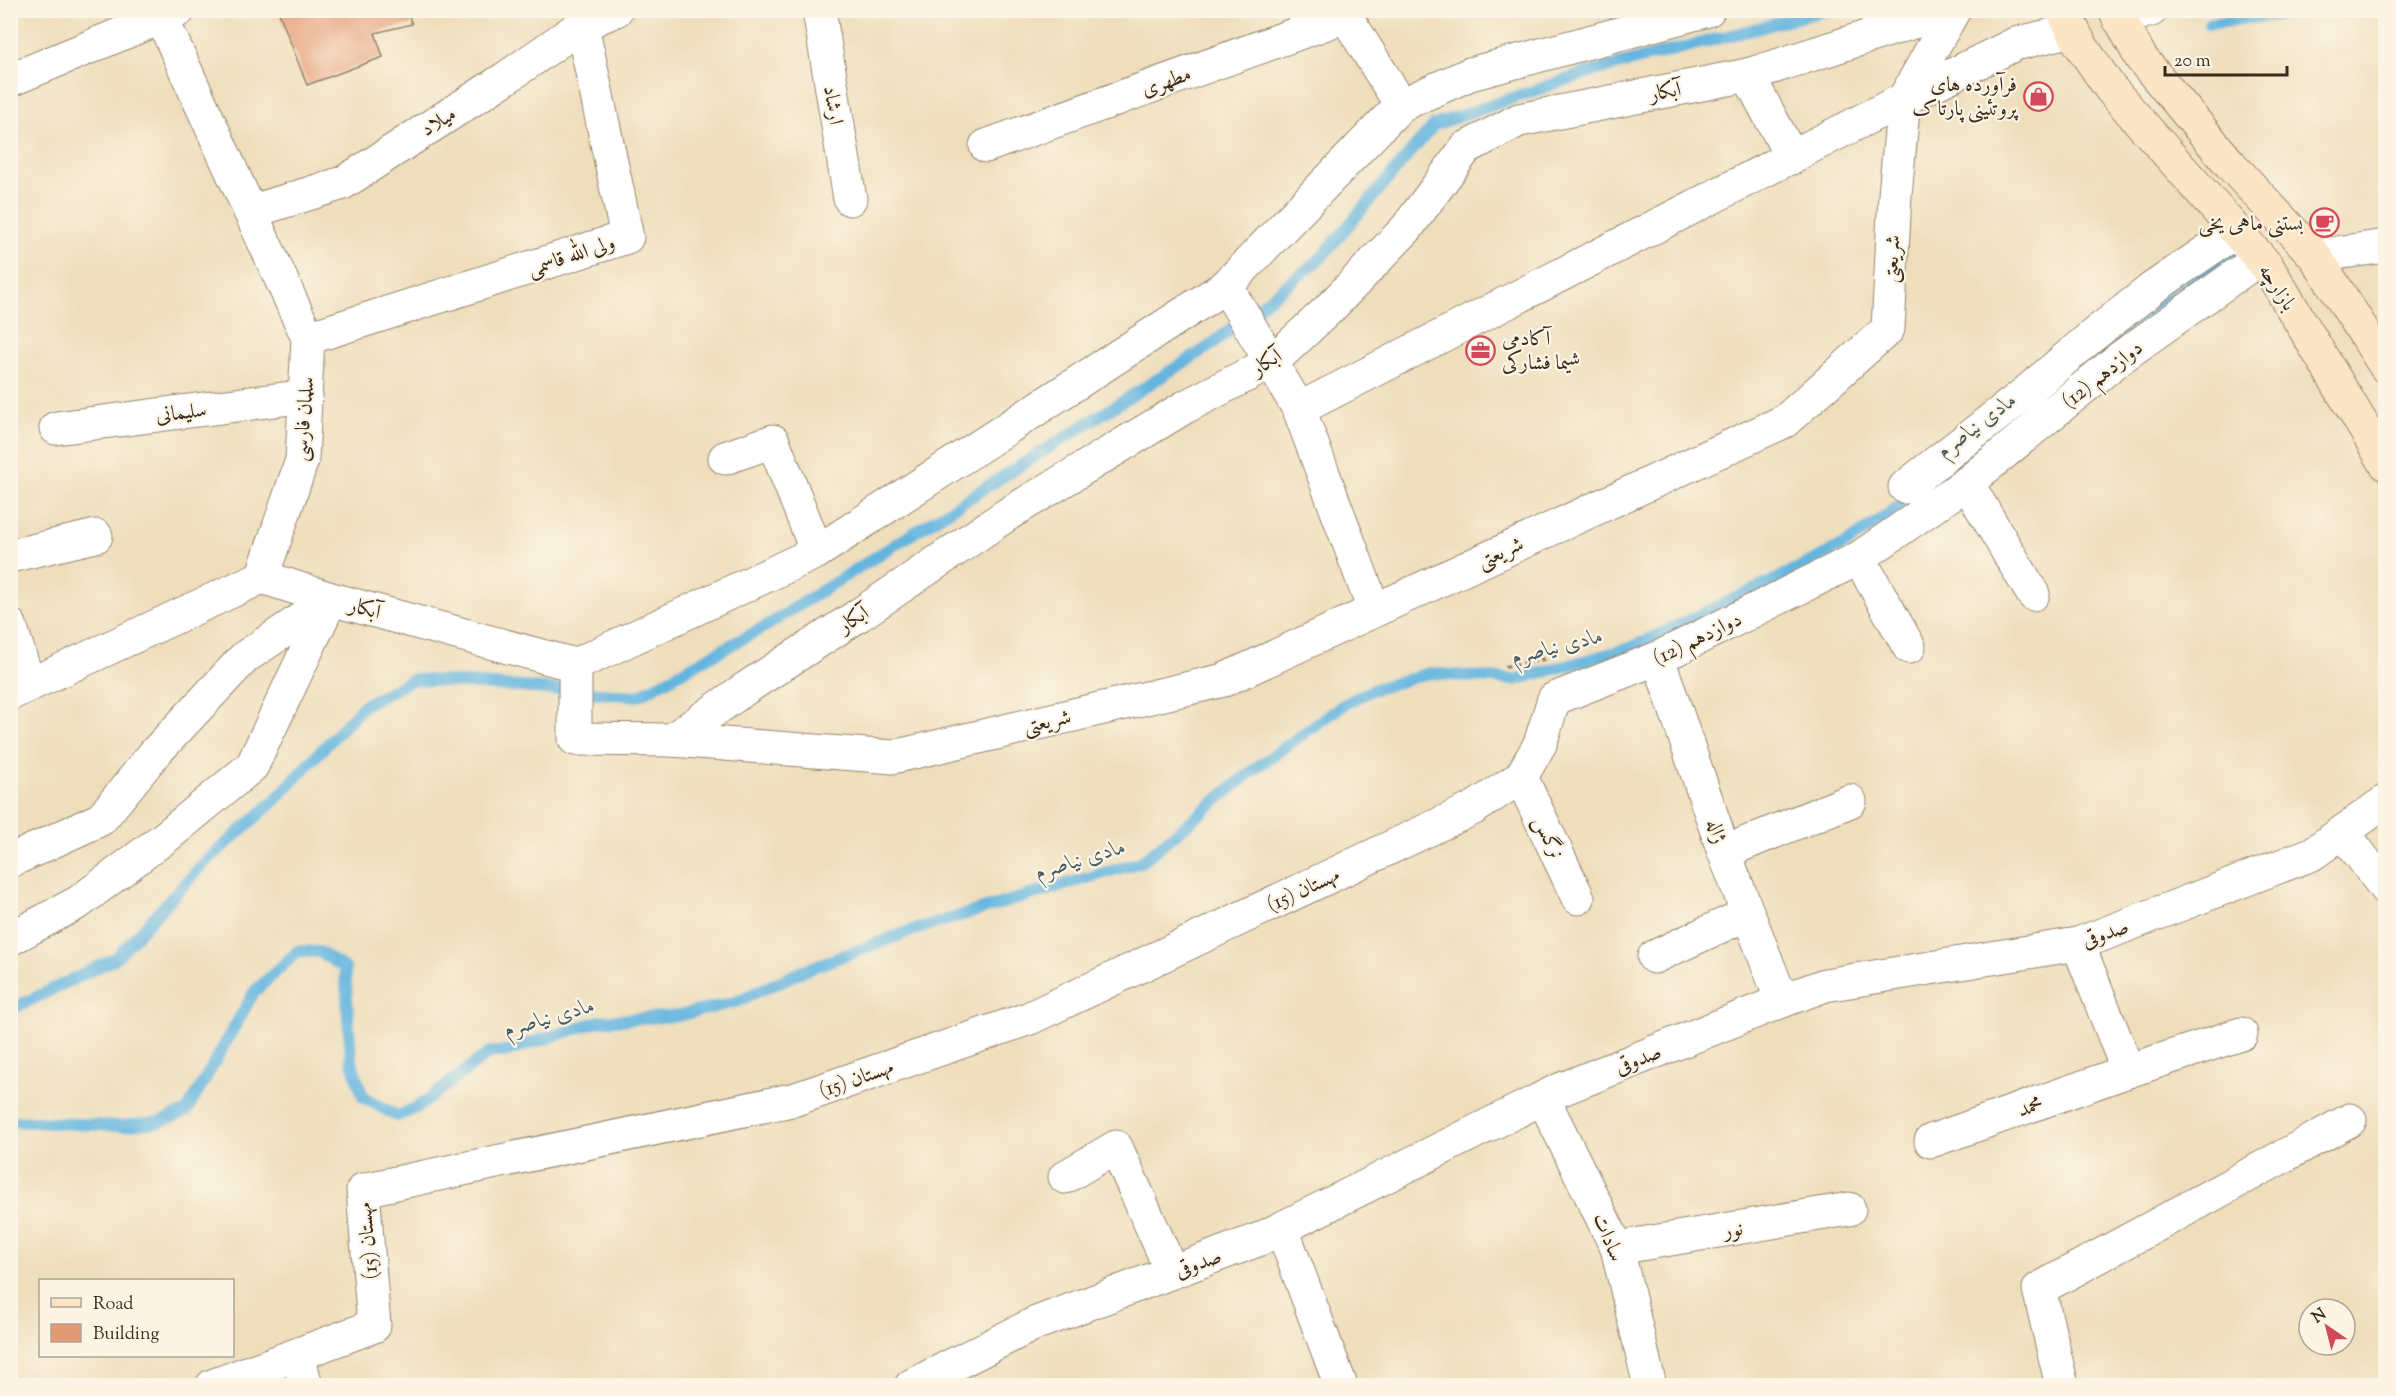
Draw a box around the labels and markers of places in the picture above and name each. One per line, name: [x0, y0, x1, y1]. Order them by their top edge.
place label: فرآورده های پروتئینی پارتاک: [1912, 71, 2019, 125]
shop icon: فرآورده های پروتئینی پارتاک: [2022, 80, 2054, 112]
cafe icon: بستنی ماهی یخی: [2308, 207, 2340, 239]
place label: بستنی ماهی یخی: [2198, 210, 2303, 240]
place label: آکادمی شیما فشارکی: [1502, 325, 1580, 379]
office icon: آکادمی شیما فشارکی: [1465, 334, 1497, 366]

